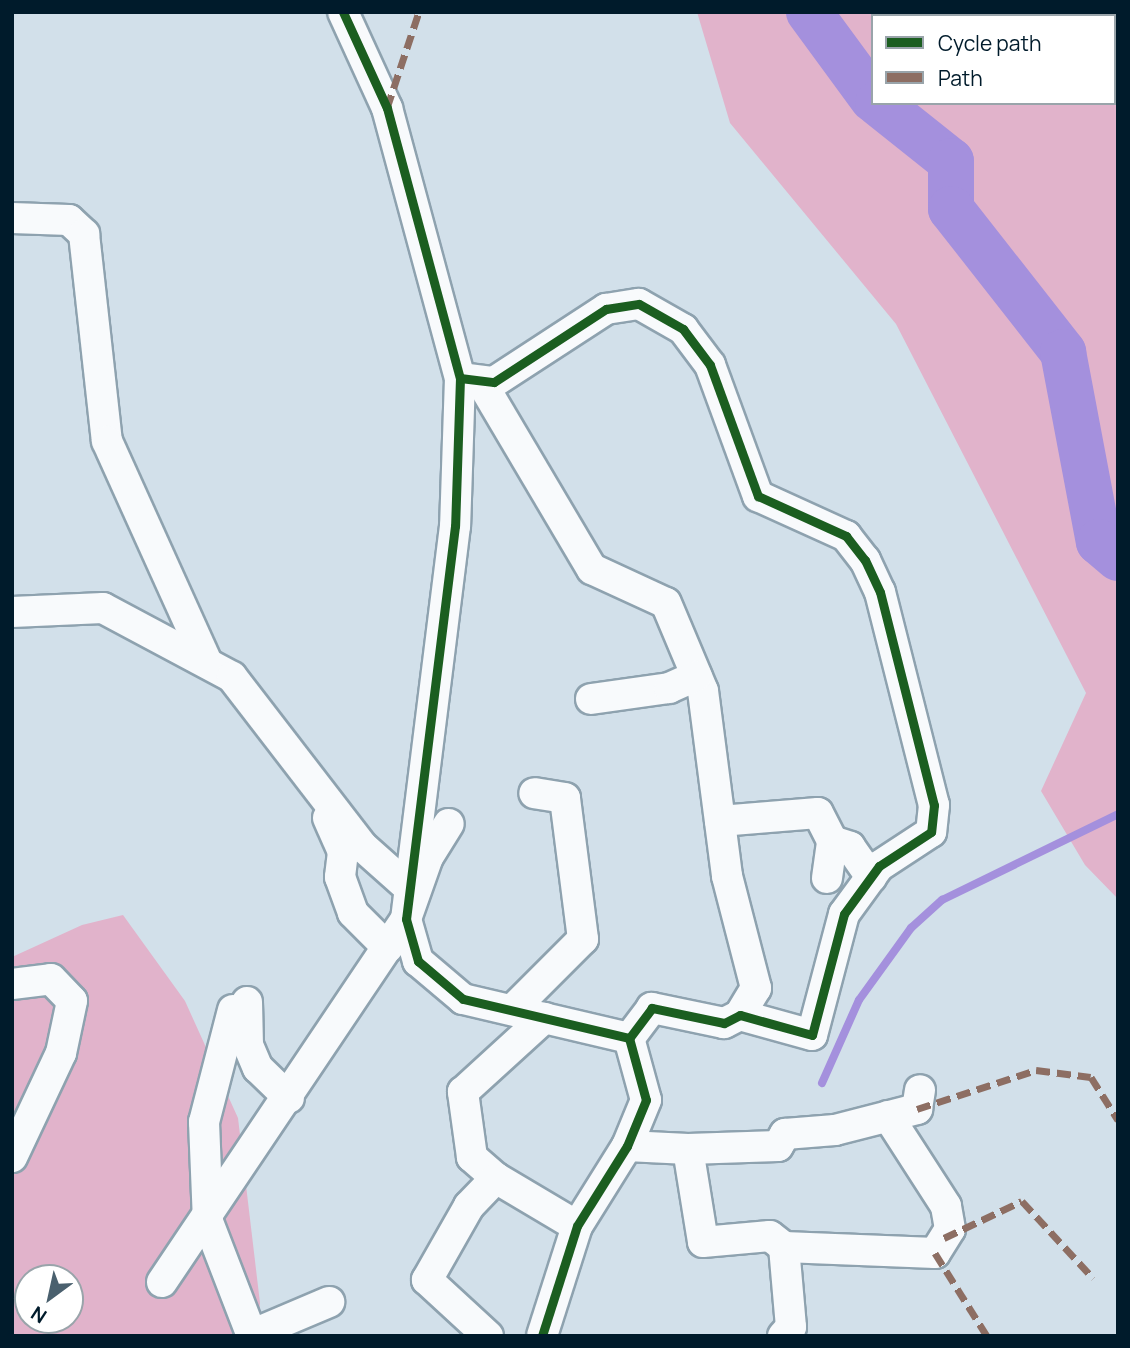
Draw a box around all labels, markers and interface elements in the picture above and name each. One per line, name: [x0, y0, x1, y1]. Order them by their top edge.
legend: [871, 14, 1116, 105]
text: Cycle path: [938, 29, 1041, 57]
text: Path: [938, 64, 983, 92]
north arrow: [14, 1264, 84, 1334]
text: N: [26, 1300, 51, 1330]

